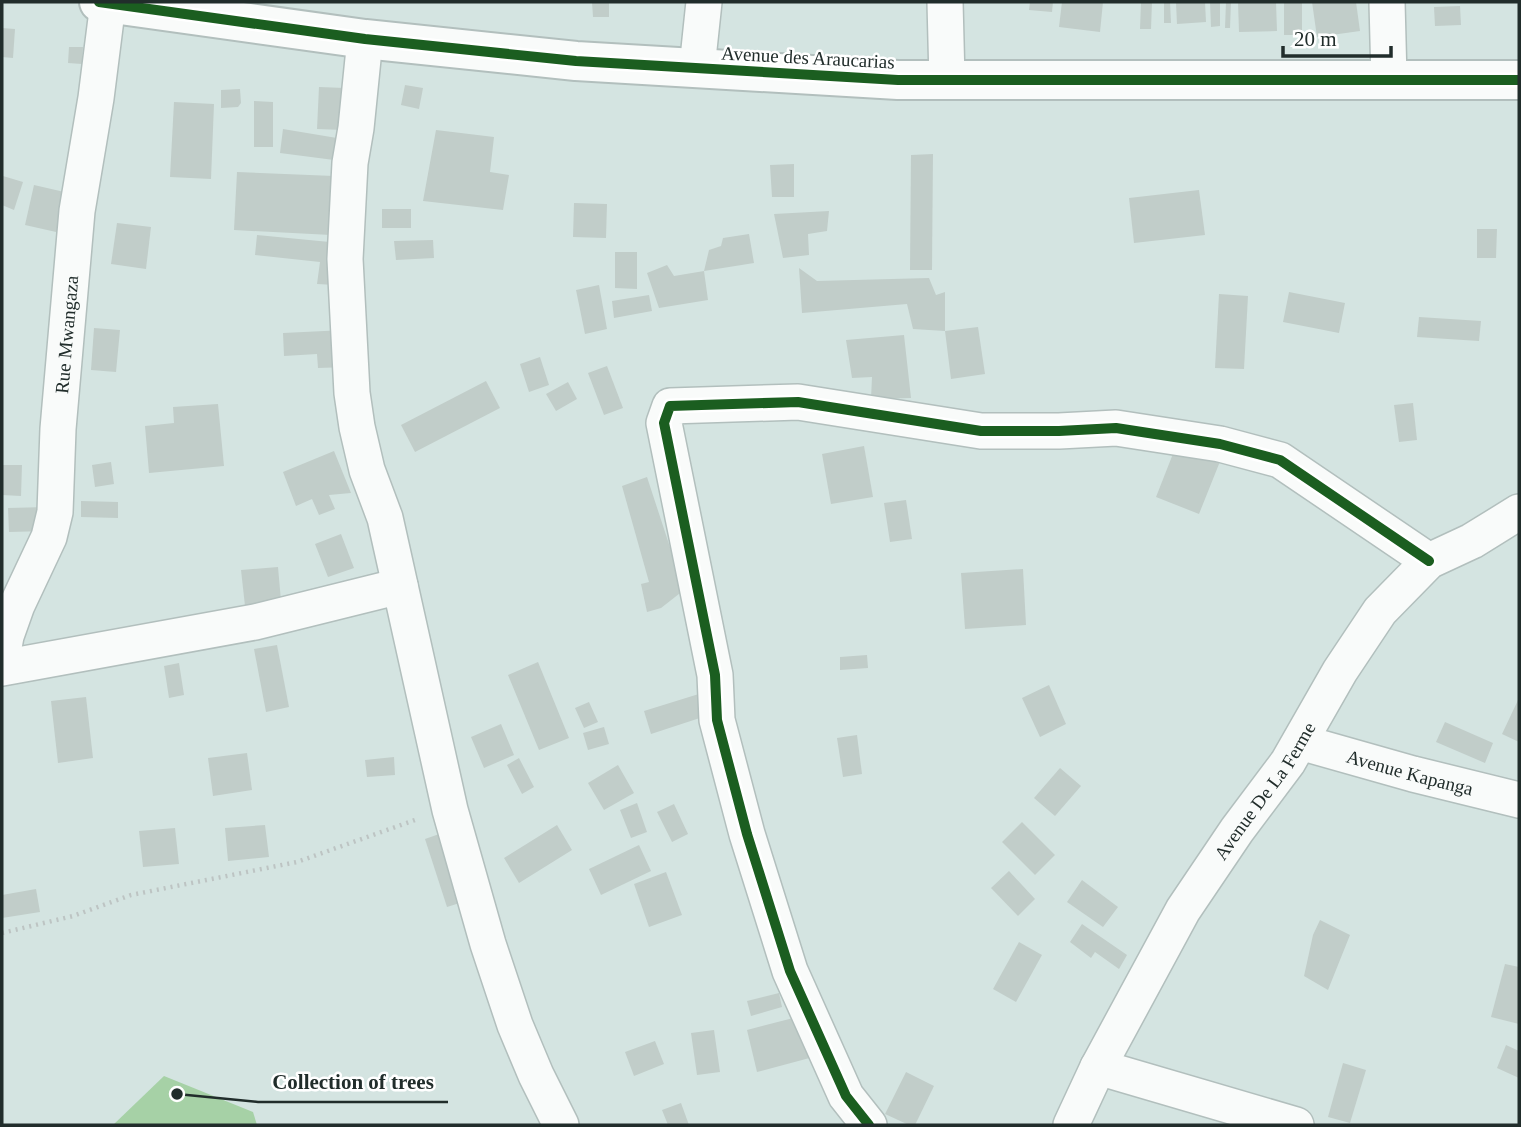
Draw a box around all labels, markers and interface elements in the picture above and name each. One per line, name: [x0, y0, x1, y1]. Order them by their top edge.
scale bar: [1283, 14, 1392, 58]
text: 20 m: [1294, 27, 1337, 51]
street label: Avenue des Araucarias: [721, 42, 895, 73]
street label: Rue Mwangaza: [51, 274, 82, 395]
street label: Avenue De La Ferme: [1210, 719, 1320, 864]
street label: Avenue Kapanga: [1344, 746, 1476, 799]
callout: Collection of trees: [258, 1060, 448, 1102]
text: Collection of trees: [272, 1070, 434, 1094]

